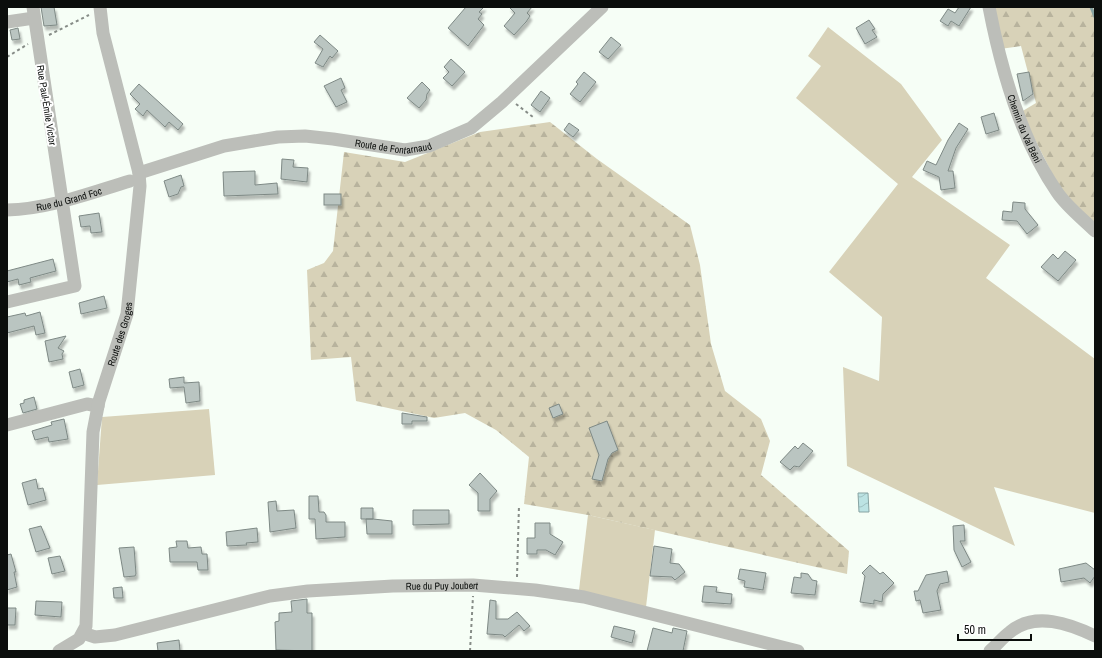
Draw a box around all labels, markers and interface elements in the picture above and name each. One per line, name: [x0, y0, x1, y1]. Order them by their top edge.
street label: Rue Paul-Émile Victor: [34, 64, 59, 146]
street label: Chemin du Val Béni: [1005, 93, 1044, 165]
street label: Route de Fontarnaud: [354, 136, 434, 157]
street label: Rue du Grand Foc: [35, 184, 103, 214]
street label: Route des Groges: [105, 301, 135, 368]
street label: Rue du Puy Joubert: [406, 579, 479, 593]
scale bar: [958, 616, 1031, 642]
text: 50 m: [964, 622, 986, 638]

